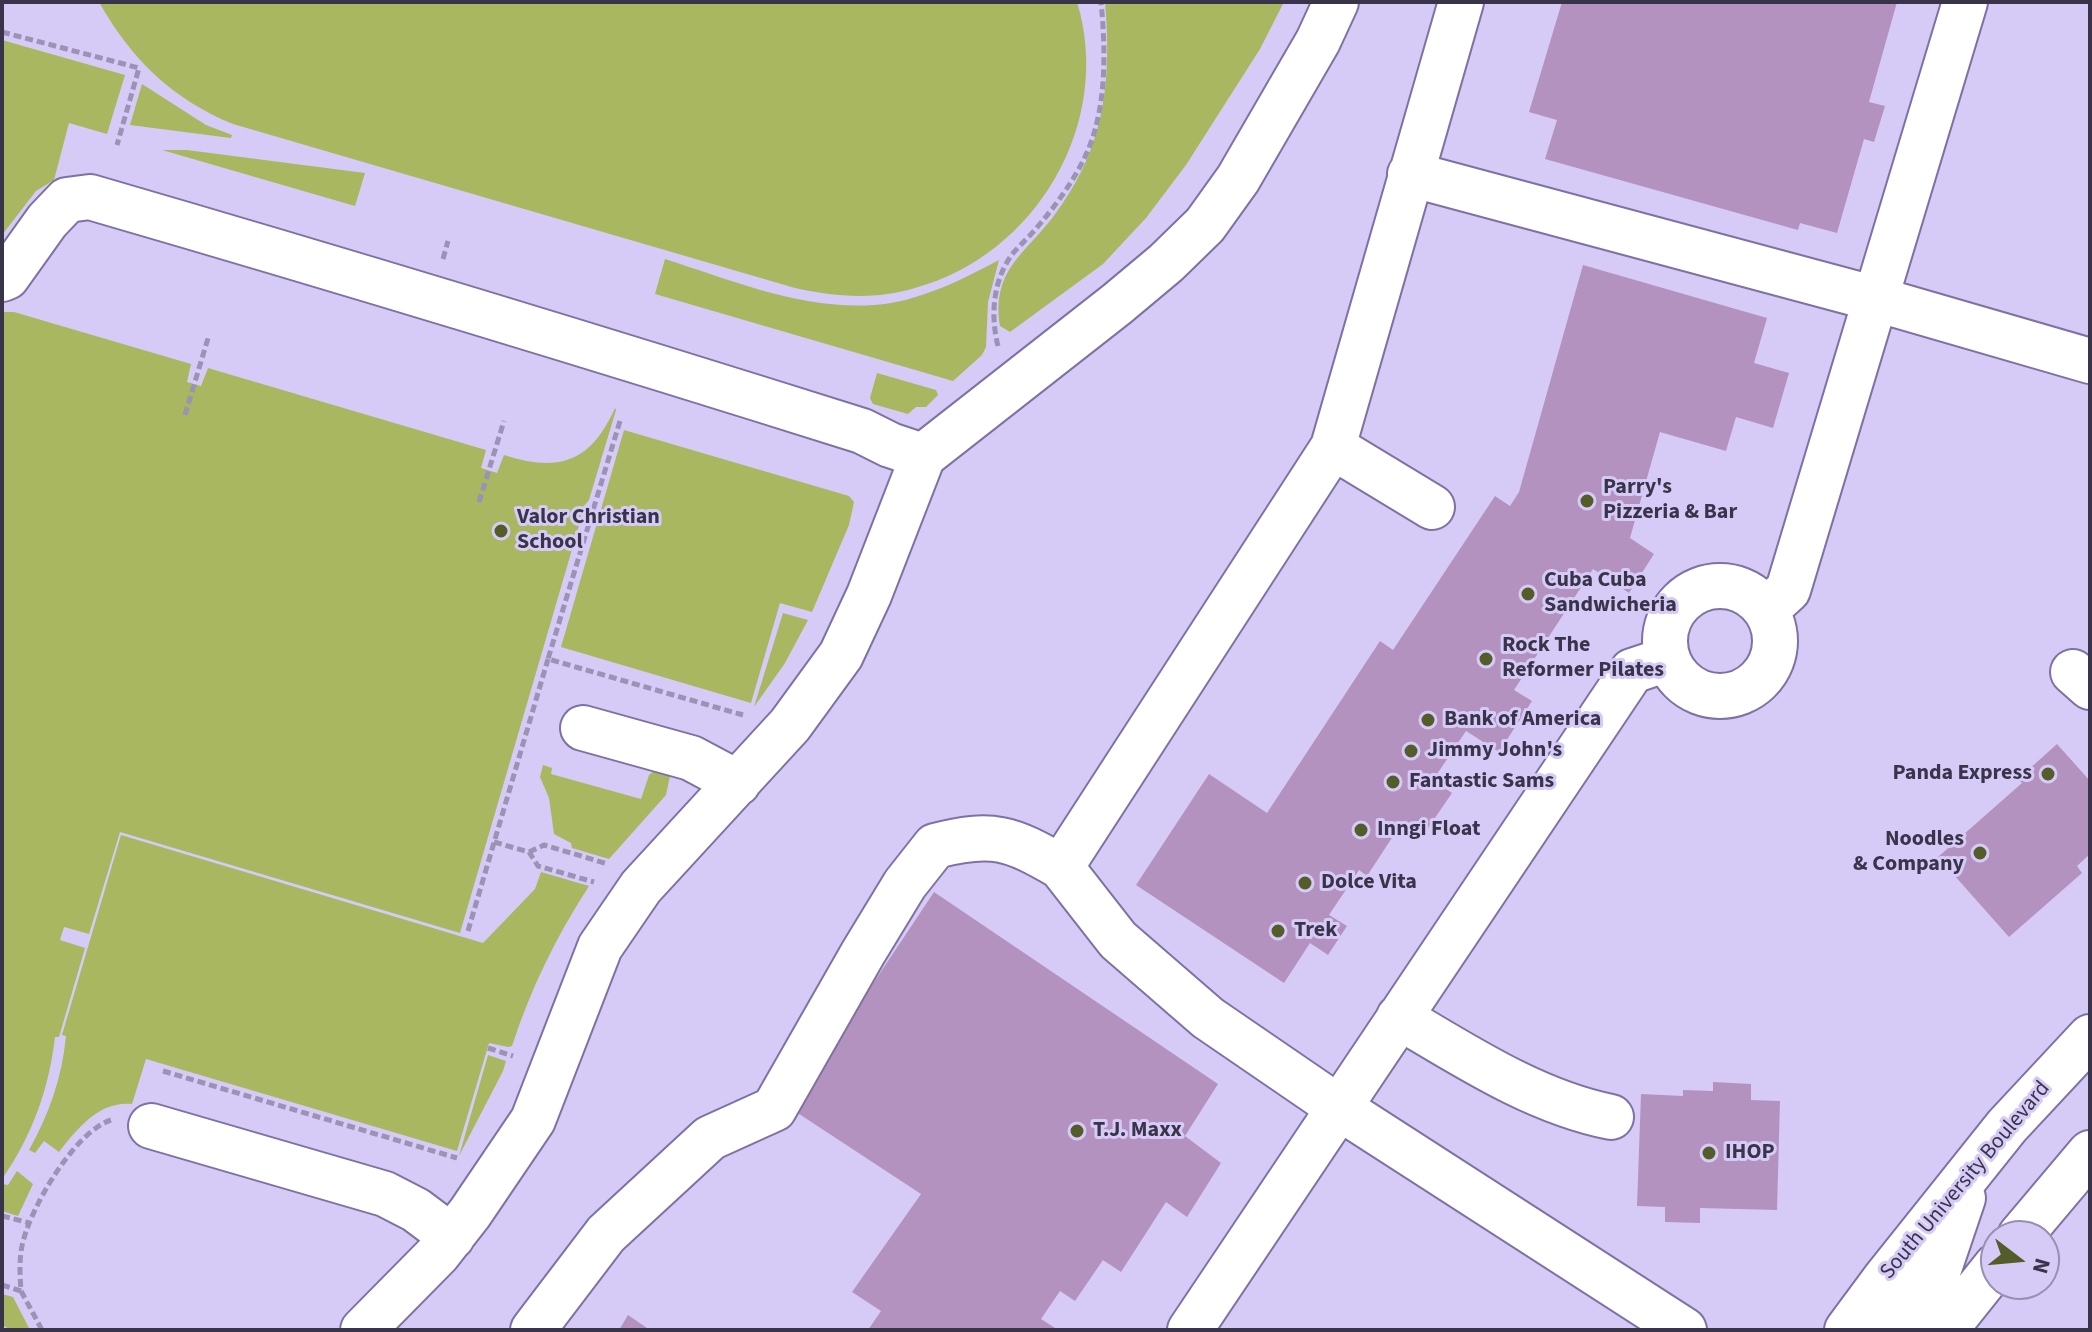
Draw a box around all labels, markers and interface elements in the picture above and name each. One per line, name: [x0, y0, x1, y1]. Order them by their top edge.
place label: Parry's Pizzeria & Bar: [1603, 475, 1737, 526]
marker: Parry's Pizzeria & Bar: [1578, 492, 1596, 510]
place label: Valor Christian School: [517, 505, 660, 556]
marker: Valor Christian School: [492, 522, 510, 540]
place label: Cuba Cuba Sandwicheria: [1544, 568, 1677, 620]
marker: Cuba Cuba Sandwicheria: [1519, 585, 1537, 603]
place label: Rock The Reformer Pilates: [1502, 633, 1664, 684]
marker: Rock The Reformer Pilates: [1477, 650, 1495, 668]
place label: Bank of America: [1444, 707, 1601, 733]
marker: Bank of America: [1419, 711, 1437, 729]
place label: Jimmy John's: [1427, 738, 1562, 764]
marker: Jimmy John's: [1402, 742, 1420, 760]
place label: Panda Express: [1892, 761, 2032, 787]
marker: Panda Express: [2039, 765, 2057, 783]
place label: Fantastic Sams: [1409, 769, 1554, 795]
marker: Fantastic Sams: [1384, 773, 1402, 791]
place label: Inngi Float: [1377, 817, 1480, 843]
marker: Inngi Float: [1352, 821, 1370, 839]
place label: Noodles & Company: [1853, 827, 1964, 878]
marker: Noodles & Company: [1971, 844, 1989, 862]
place label: Dolce Vita: [1321, 870, 1417, 896]
marker: Dolce Vita: [1296, 874, 1314, 892]
place label: Trek: [1294, 918, 1337, 944]
marker: Trek: [1269, 922, 1287, 940]
street label: South University Boulevard: [1875, 1077, 2057, 1285]
place label: T.J. Maxx: [1093, 1118, 1182, 1144]
marker: T.J. Maxx: [1068, 1122, 1086, 1140]
place label: IHOP: [1725, 1140, 1775, 1166]
marker: IHOP: [1700, 1144, 1718, 1162]
north arrow: [1980, 1220, 2060, 1300]
text: N: [2024, 1255, 2059, 1278]

